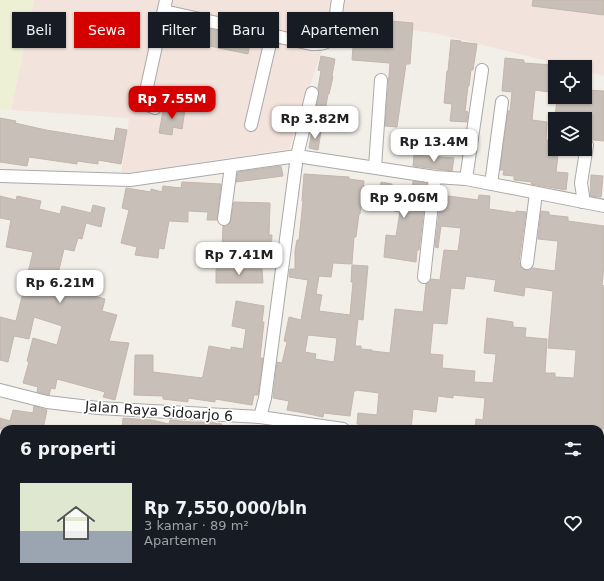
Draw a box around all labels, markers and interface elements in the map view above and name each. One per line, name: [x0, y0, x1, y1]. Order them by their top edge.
chip: Beli: [12, 12, 66, 48]
chip: Sewa: [74, 12, 140, 48]
chip: Filter: [148, 12, 210, 48]
chip: Baru: [218, 12, 279, 48]
chip: Apartemen: [287, 12, 393, 48]
map controls: [548, 60, 592, 156]
button: locate: [548, 60, 592, 104]
pin: Rp 7.55M: [131, 86, 213, 120]
text: Rp 7.55M: [138, 91, 206, 106]
pin: Rp 3.82M: [274, 106, 356, 140]
text: Rp 3.82M: [281, 111, 349, 126]
button: layers: [548, 112, 592, 156]
pin: Rp 13.4M: [393, 129, 475, 163]
text: Rp 13.4M: [400, 134, 468, 149]
pin: Rp 9.06M: [363, 185, 445, 219]
text: Rp 9.06M: [370, 190, 438, 205]
pin: Rp 7.41M: [198, 242, 280, 276]
text: Rp 7.41M: [205, 247, 273, 262]
pin: Rp 6.21M: [19, 270, 101, 304]
text: Rp 6.21M: [26, 275, 94, 290]
street label: Jalan Raya Sidoarjo 6: [84, 398, 234, 424]
icon: filters: [562, 438, 584, 460]
text: 6 properti: [20, 439, 116, 459]
text: Rp 7,550,000/bln: [144, 498, 307, 518]
icon: home: [52, 499, 100, 547]
icon: heart: [562, 512, 584, 534]
text: 3 kamar · 89 m²: [144, 518, 249, 533]
text: Apartemen: [144, 533, 216, 548]

